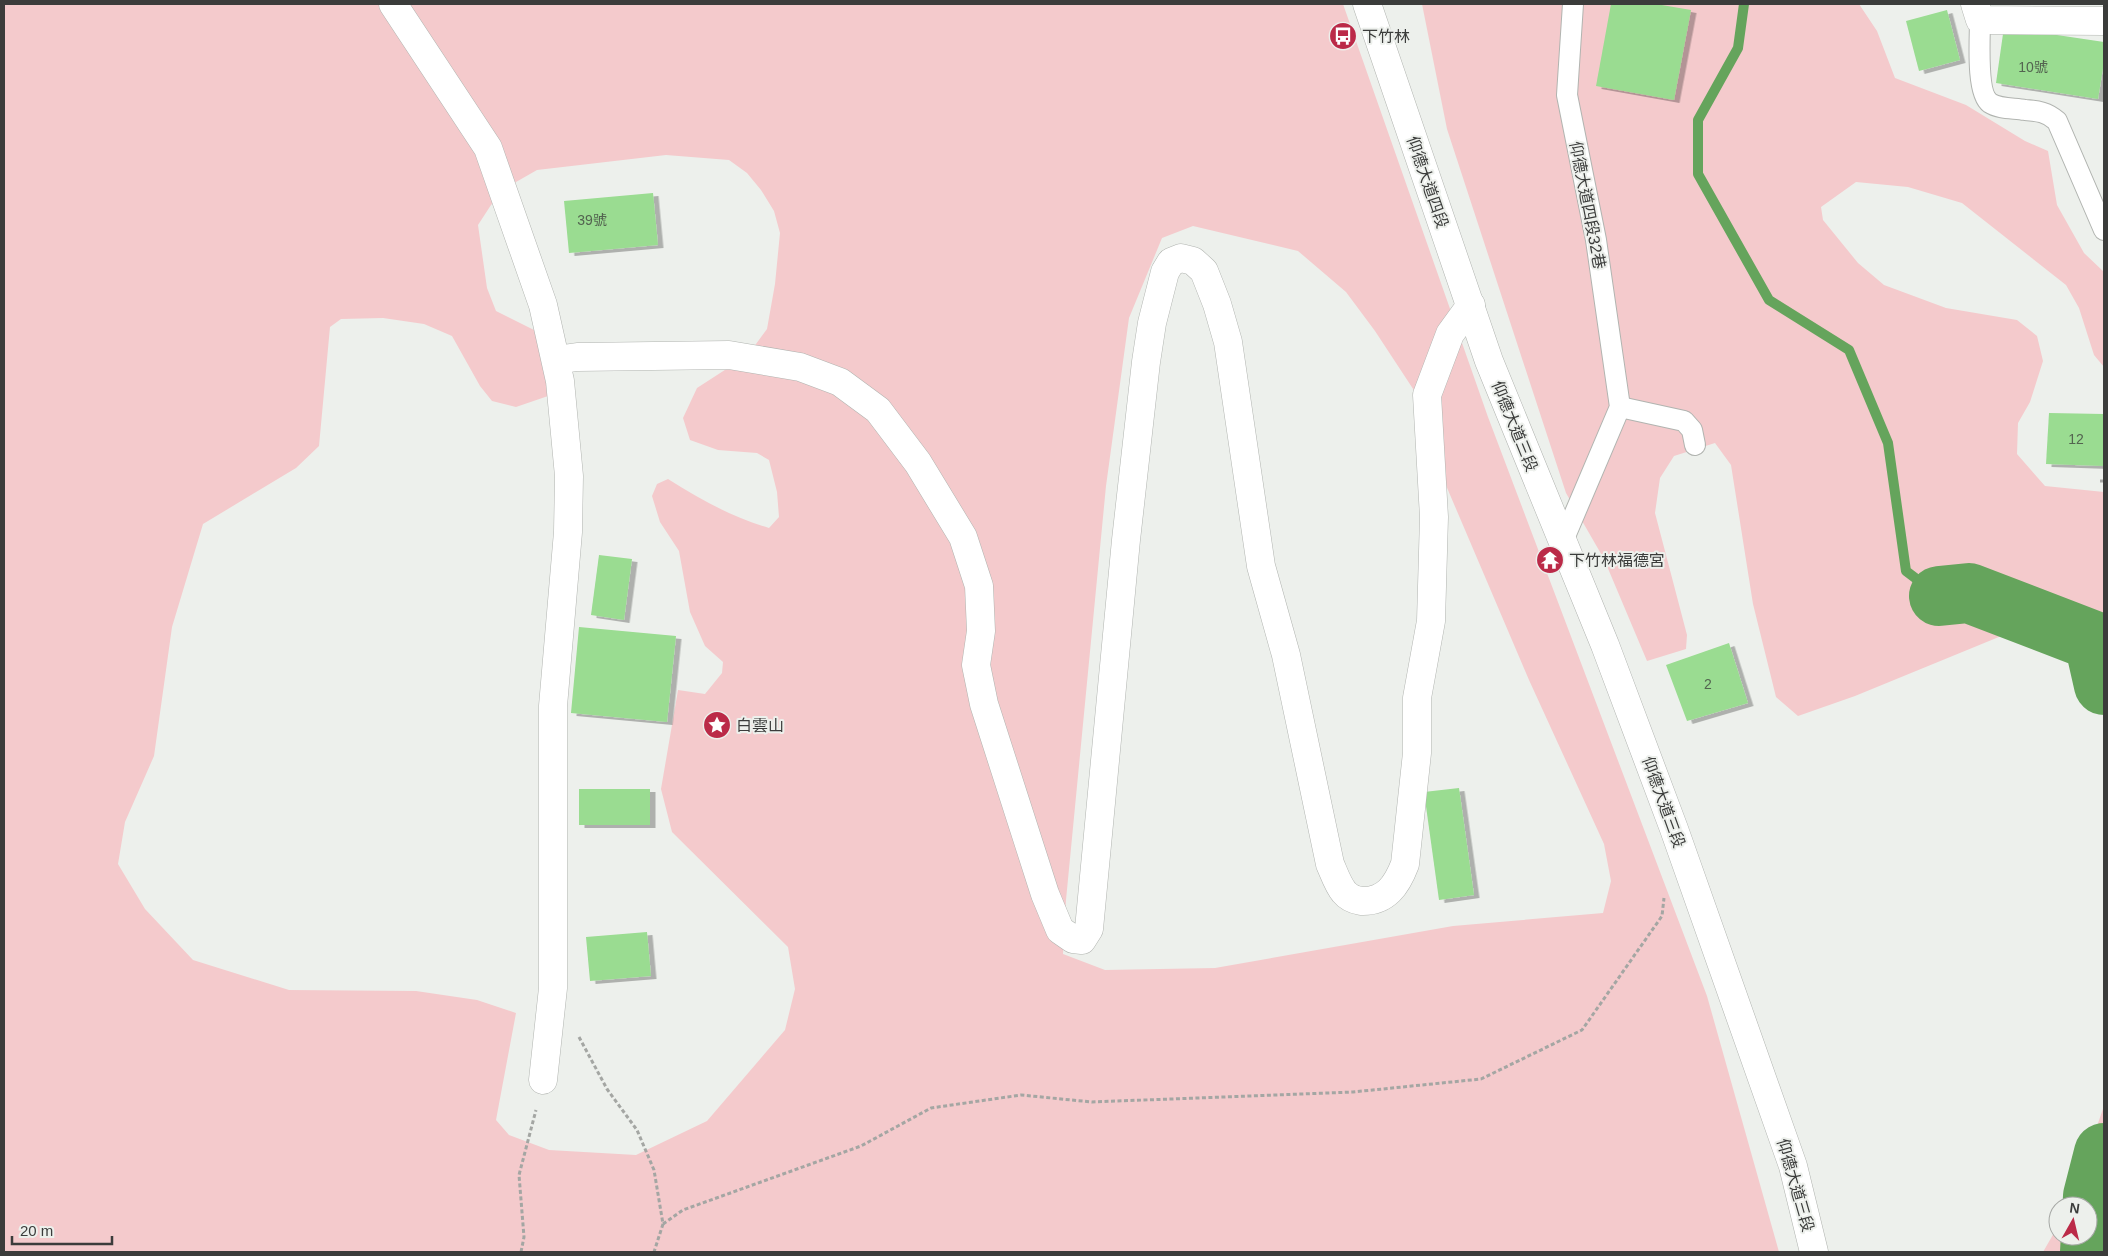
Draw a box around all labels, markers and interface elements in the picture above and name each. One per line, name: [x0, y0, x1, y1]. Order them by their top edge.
bus stop icon: 下竹林: [1328, 21, 1358, 51]
place label: 下竹林: [1362, 28, 1410, 45]
house number: 10號: [2018, 59, 2048, 75]
street label: 仰德大道四段: [1404, 134, 1451, 230]
street label: 仰德大道四段32巷: [1567, 140, 1608, 270]
house number: 39號: [577, 212, 607, 228]
street label: 仰德大道三段: [1489, 378, 1540, 474]
house number: 12: [2068, 431, 2084, 447]
temple icon: 下竹林福德宮: [1535, 545, 1565, 575]
place label: 下竹林福德宮: [1569, 552, 1665, 569]
house number: 2: [1704, 676, 1712, 692]
place icon: 白雲山: [702, 710, 732, 740]
place label: 白雲山: [736, 717, 784, 734]
street label: 仰德大道三段: [1639, 754, 1688, 850]
street label: 仰德大道三段: [1774, 1137, 1817, 1234]
north arrow: [2048, 1196, 2098, 1246]
text: N: [2069, 1199, 2081, 1217]
scale bar: [12, 1214, 112, 1246]
text: 20 m: [20, 1222, 53, 1239]

